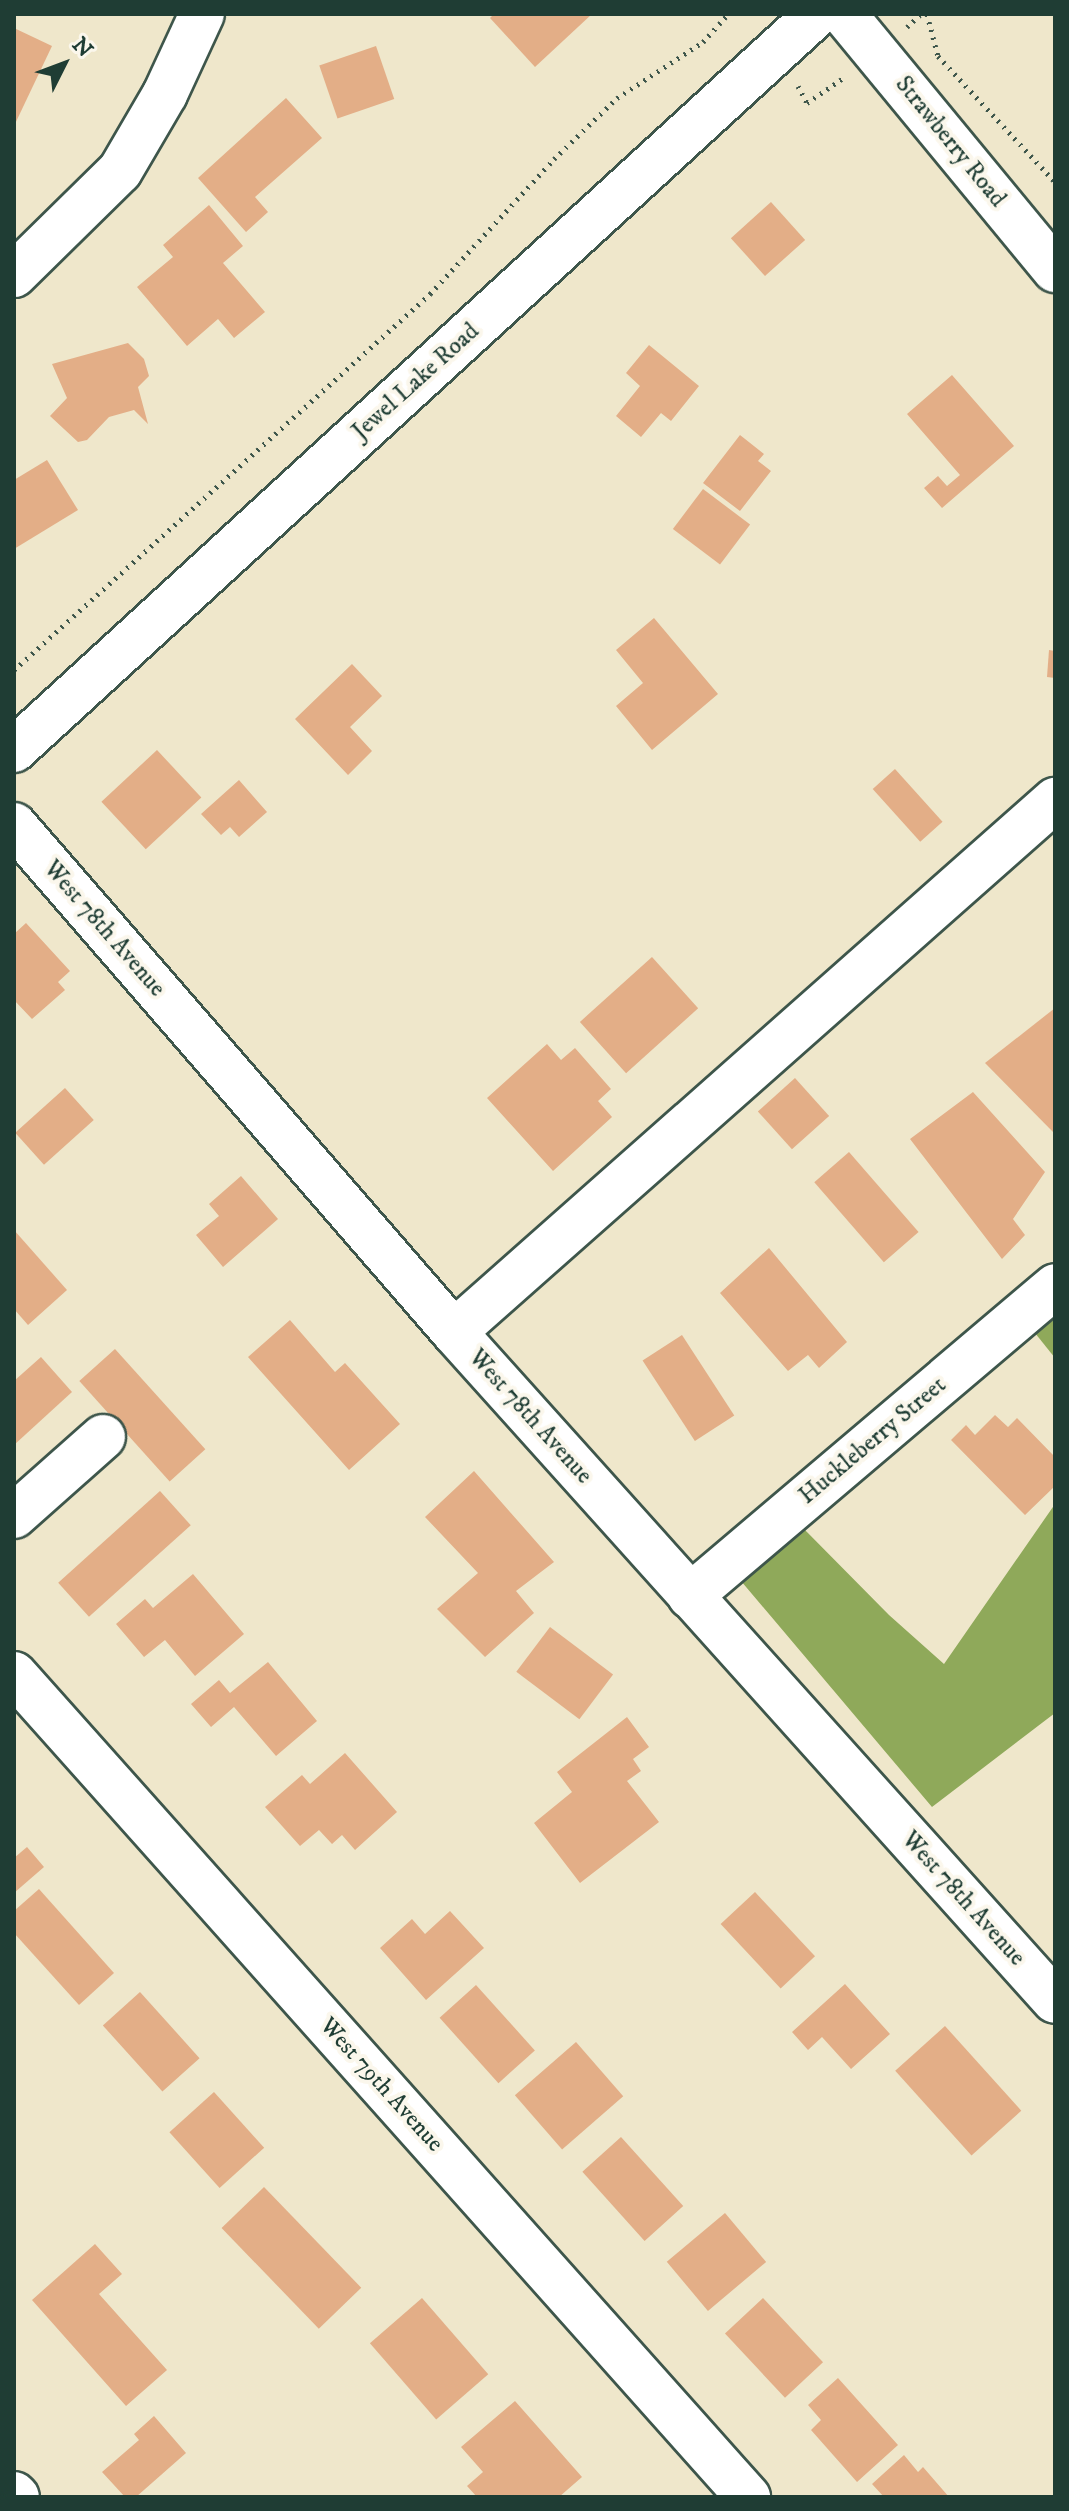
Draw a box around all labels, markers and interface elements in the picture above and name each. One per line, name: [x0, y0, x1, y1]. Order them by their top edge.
north arrow: [24, 24, 104, 104]
text: N: [66, 32, 98, 63]
street label: Strawberry Road: [888, 71, 1012, 213]
street label: Jewel Lake Road: [347, 318, 485, 446]
street label: West 78th Avenue: [37, 855, 171, 1003]
street label: West 78th Avenue: [462, 1344, 598, 1490]
street label: Huckleberry Street: [794, 1371, 952, 1511]
street label: West 78th Avenue: [895, 1826, 1031, 1972]
street label: West 79th Avenue: [313, 2012, 449, 2158]

